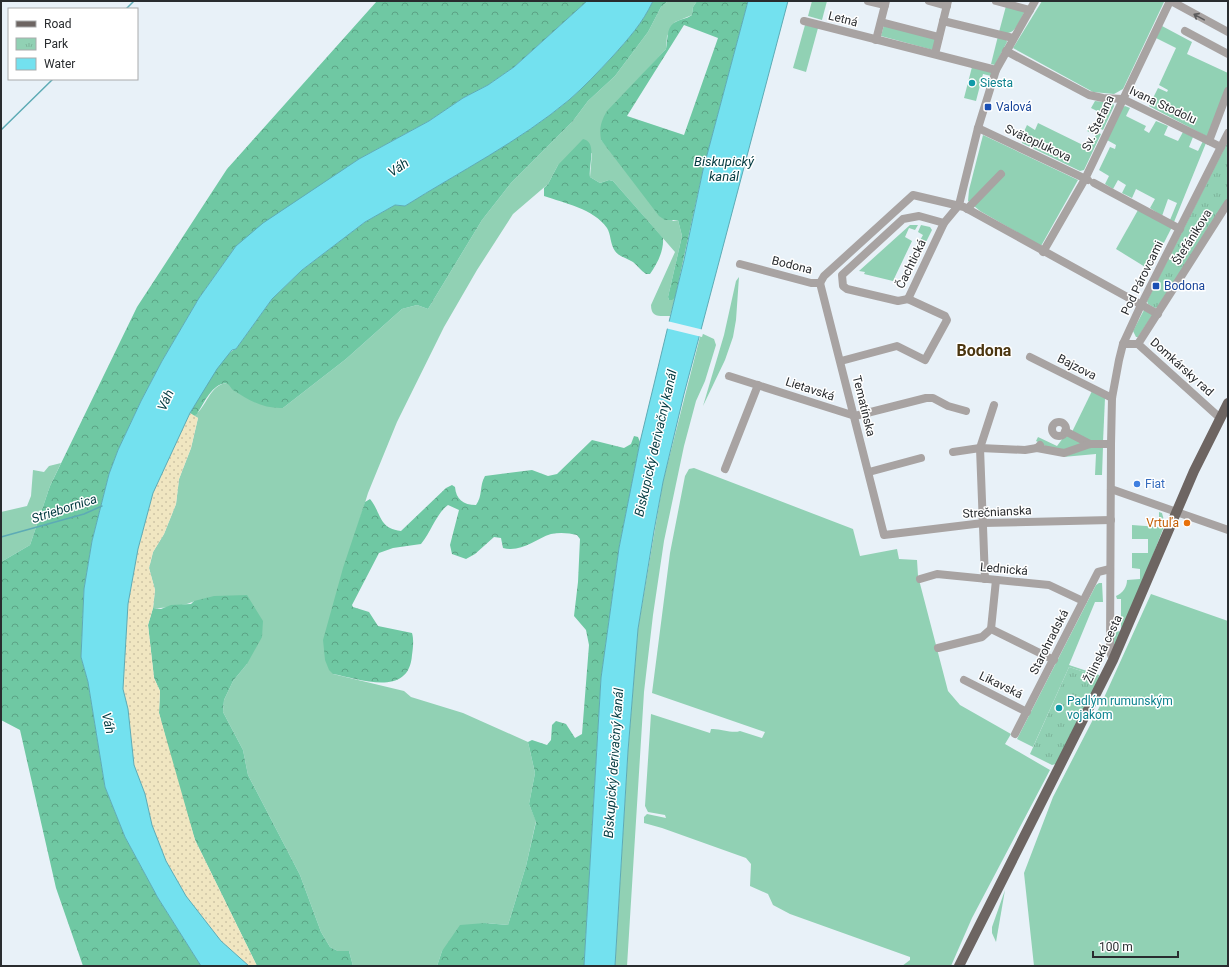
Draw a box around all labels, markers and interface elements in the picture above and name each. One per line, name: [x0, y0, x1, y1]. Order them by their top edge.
legend: [8, 8, 138, 80]
street label: Letná: [827, 9, 859, 29]
one-way arrow: [1194, 12, 1206, 20]
text: Road: [44, 17, 72, 31]
text: Park: [44, 37, 69, 51]
text: Water: [44, 57, 75, 71]
place label: Siesta: [980, 76, 1013, 90]
marker: Siesta: [967, 78, 977, 88]
street label: Ivana Stodolu: [1127, 83, 1199, 127]
street label: Sv. Štefana: [1078, 93, 1117, 153]
place label: Valová: [996, 100, 1032, 114]
marker: Valová: [983, 102, 993, 112]
street label: Svätoplukova: [1003, 122, 1073, 164]
water label: Biskupický kanál: [694, 154, 755, 184]
water label: Váh: [385, 155, 411, 180]
street label: Štefánikova: [1169, 206, 1215, 267]
street label: Čachtická: [892, 237, 929, 291]
street label: Pod Párovcami: [1118, 239, 1166, 317]
street label: Bodona: [770, 253, 814, 277]
place label: Bodona: [1164, 279, 1205, 293]
marker: Bodona: [1151, 281, 1161, 291]
street label: Domkársky rad: [1148, 335, 1216, 399]
district label: Bodona: [957, 341, 1012, 360]
street label: Bajzova: [1055, 351, 1099, 383]
water label: Biskupický derivačný kanál: [631, 367, 680, 518]
street label: Tematínska: [850, 374, 878, 438]
street label: Lietavská: [784, 375, 836, 403]
water label: Váh: [154, 387, 177, 413]
place label: Fiat: [1145, 477, 1165, 491]
marker: Fiat: [1132, 479, 1142, 489]
water label: Striebornica: [30, 491, 99, 526]
street label: Strečnianska: [962, 503, 1032, 521]
place label: Vrtuľa: [1146, 516, 1179, 530]
marker: Vrtuľa: [1182, 518, 1192, 528]
street label: Lednická: [979, 560, 1029, 578]
street label: Starohradská: [1027, 607, 1071, 677]
street label: Žilinská cesta: [1080, 612, 1125, 685]
street label: Likavská: [977, 669, 1025, 701]
water label: Biskupický derivačný kanál: [601, 687, 626, 838]
place label: Padlým rumunským vojakom: [1067, 694, 1173, 722]
marker: Padlým rumunským vojakom: [1054, 703, 1064, 713]
water label: Váh: [99, 711, 118, 735]
scale bar: [1093, 933, 1178, 959]
text: 100 m: [1099, 940, 1133, 954]

